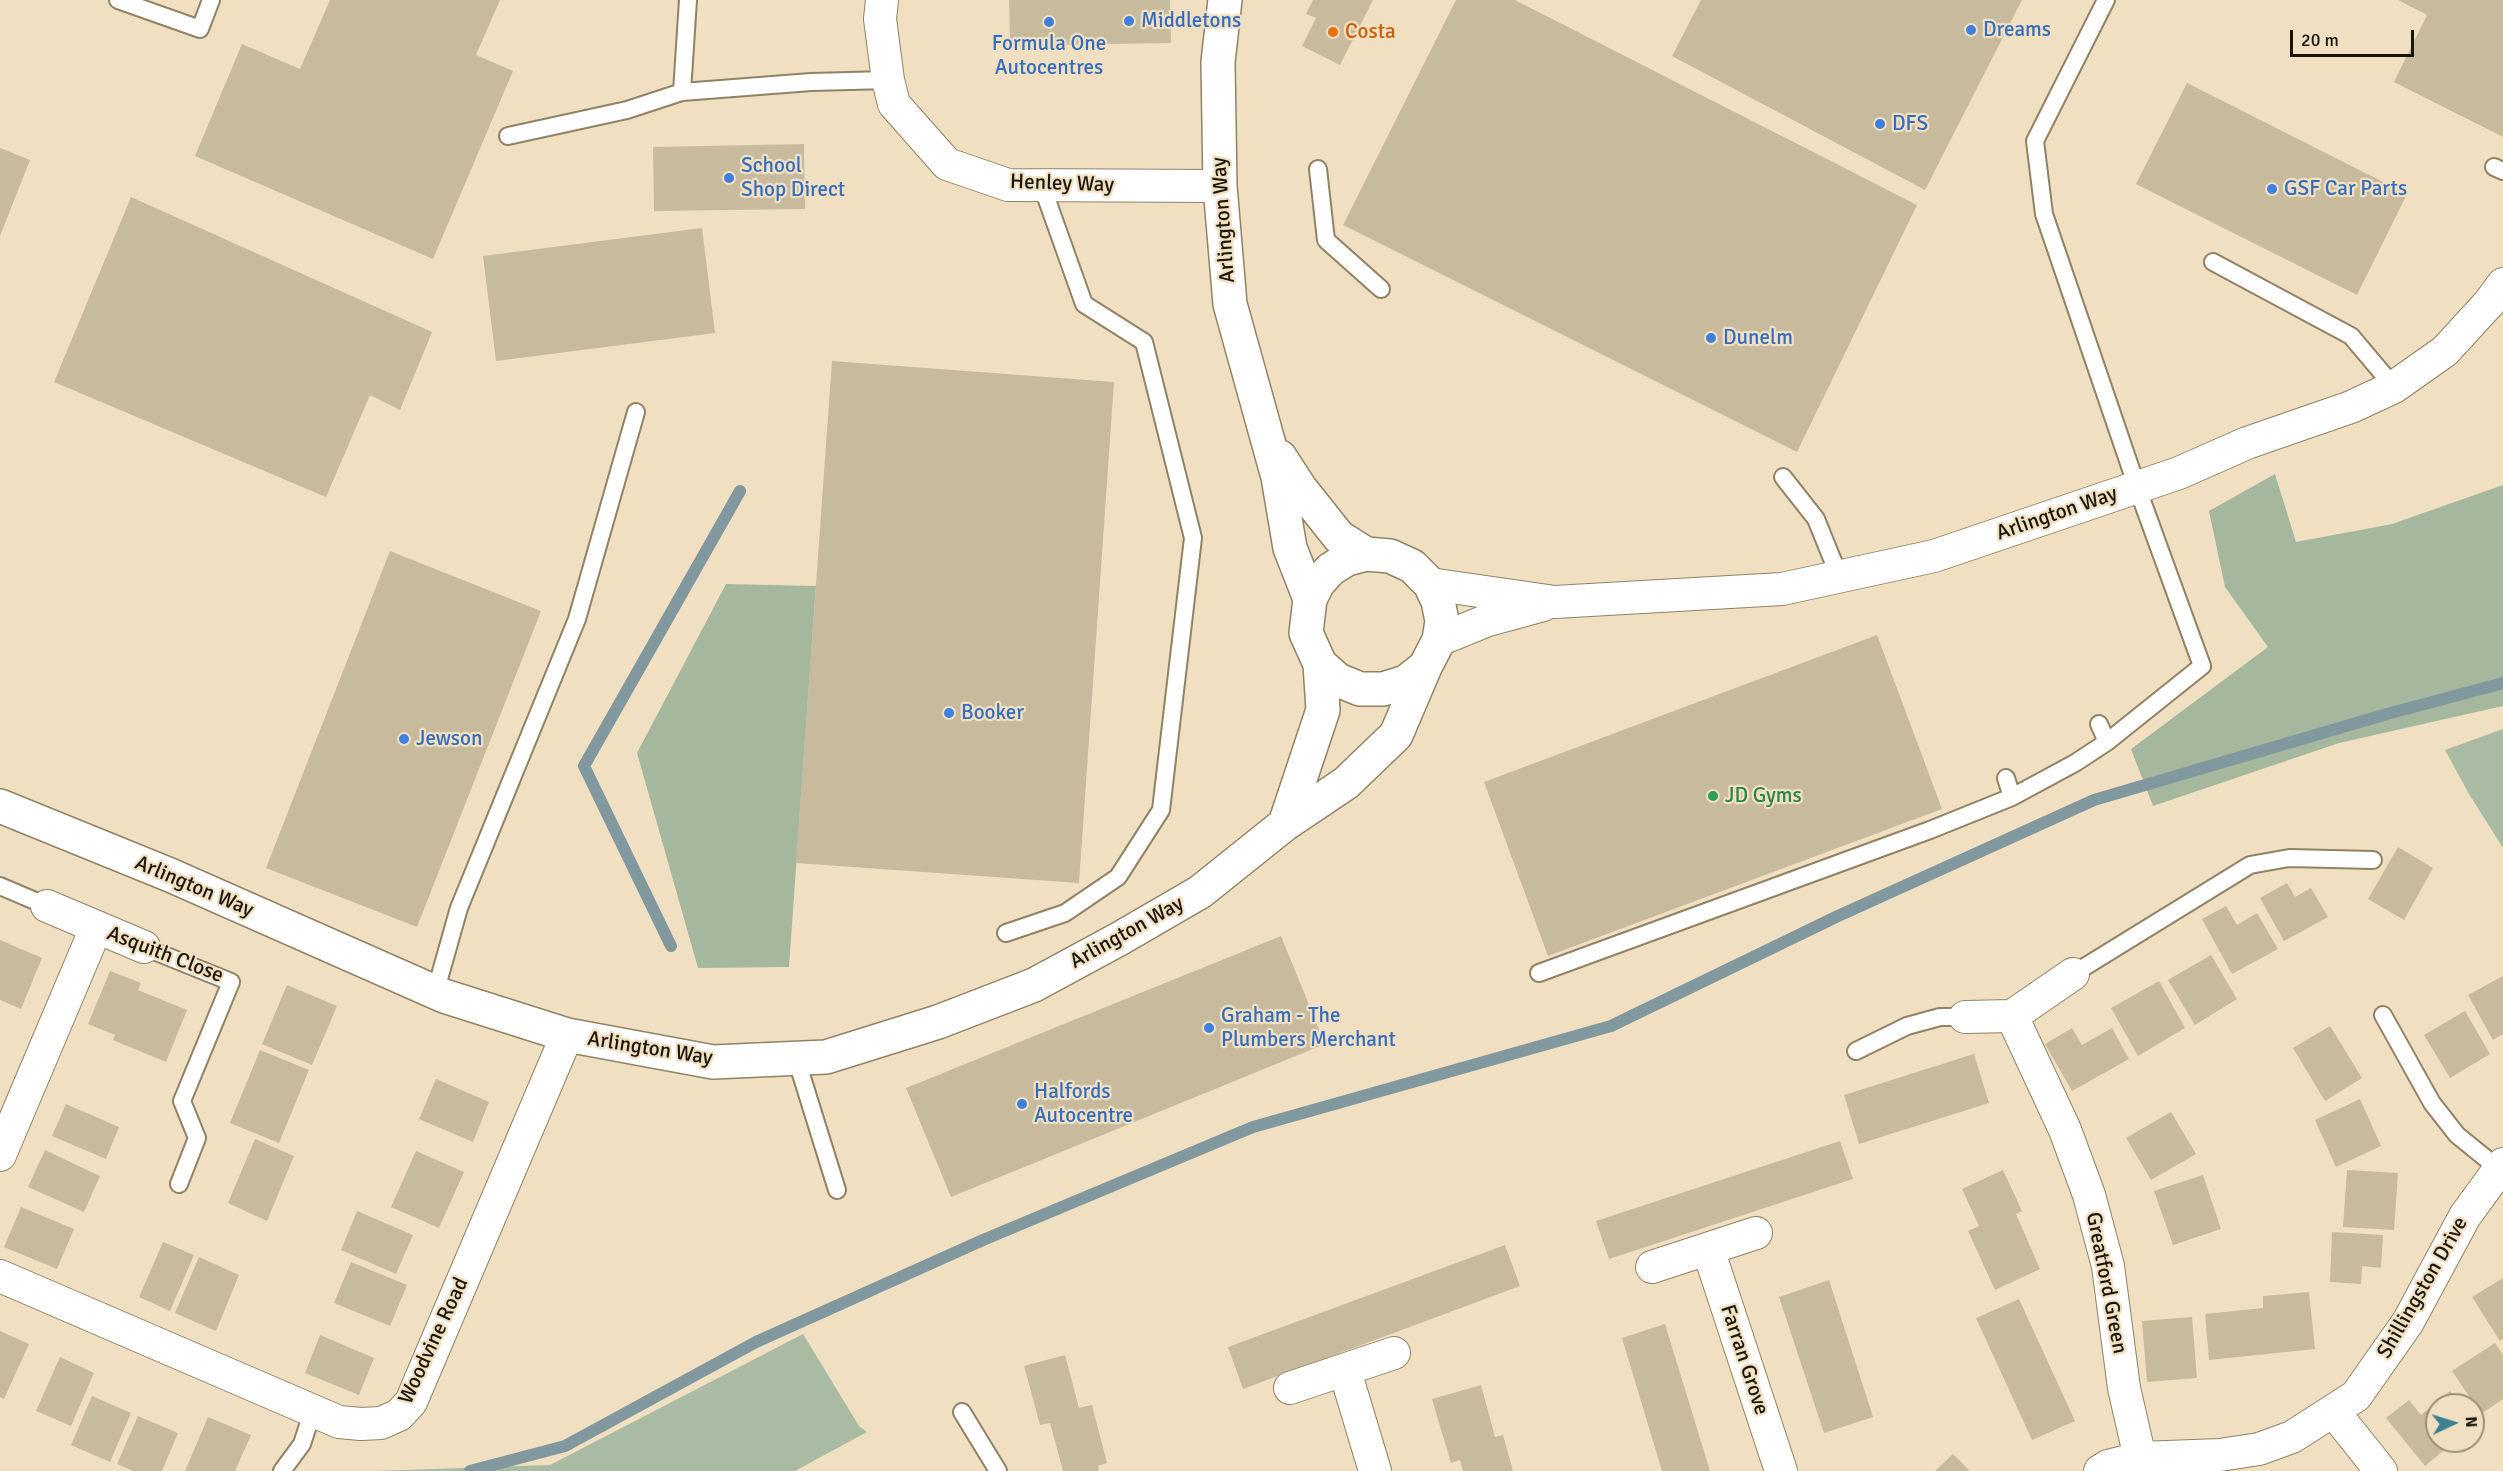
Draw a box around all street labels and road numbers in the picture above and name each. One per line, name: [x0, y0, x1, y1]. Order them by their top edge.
street label: Arlington Way: [1207, 156, 1241, 284]
street label: Henley Way: [1010, 170, 1114, 198]
street label: Arlington Way: [1993, 482, 2121, 546]
street label: Arlington Way: [131, 851, 257, 923]
street label: Arlington Way: [1066, 891, 1188, 975]
street label: Asquith Close: [103, 921, 227, 989]
street label: Arlington Way: [586, 1027, 714, 1071]
street label: Greatford Green: [2080, 1210, 2132, 1356]
street label: Shillingston Drive: [2372, 1213, 2474, 1363]
street label: Woodvine Road: [394, 1274, 474, 1408]
street label: Farran Grove: [1714, 1302, 1774, 1418]

